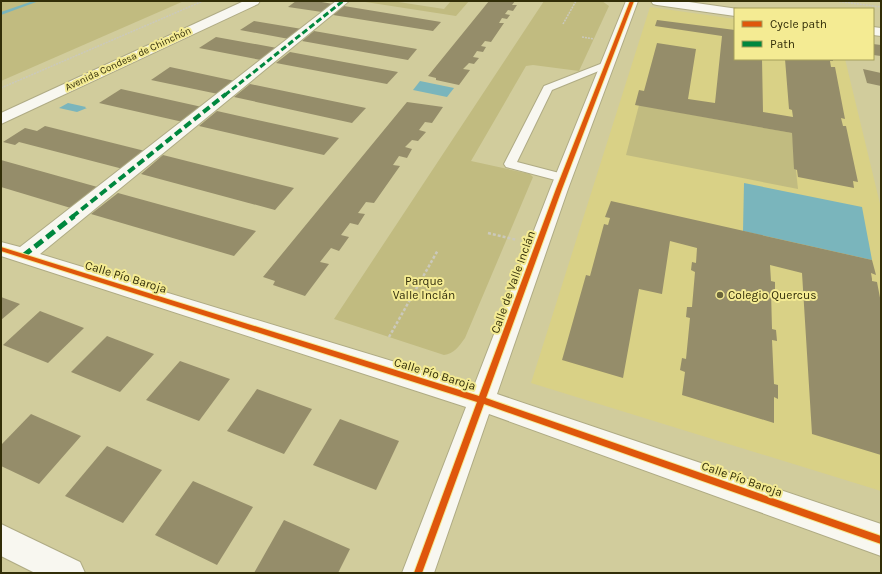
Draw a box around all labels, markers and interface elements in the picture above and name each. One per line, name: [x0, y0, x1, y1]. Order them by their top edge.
legend: [734, 8, 874, 60]
text: Cycle path: [770, 17, 827, 31]
street label: Avenida Condesa de Chinchón: [63, 24, 193, 94]
text: Path: [770, 37, 795, 51]
street label: Calle de Valle Inclán: [488, 229, 538, 335]
street label: Calle Pío Baroja: [83, 258, 169, 296]
park label: Parque Valle Inclán: [393, 274, 455, 302]
place label: Colegio Quercus: [728, 288, 817, 302]
marker: Colegio Quercus: [715, 290, 725, 300]
street label: Calle Pío Baroja: [392, 355, 478, 393]
street label: Calle Pío Baroja: [700, 459, 784, 499]

